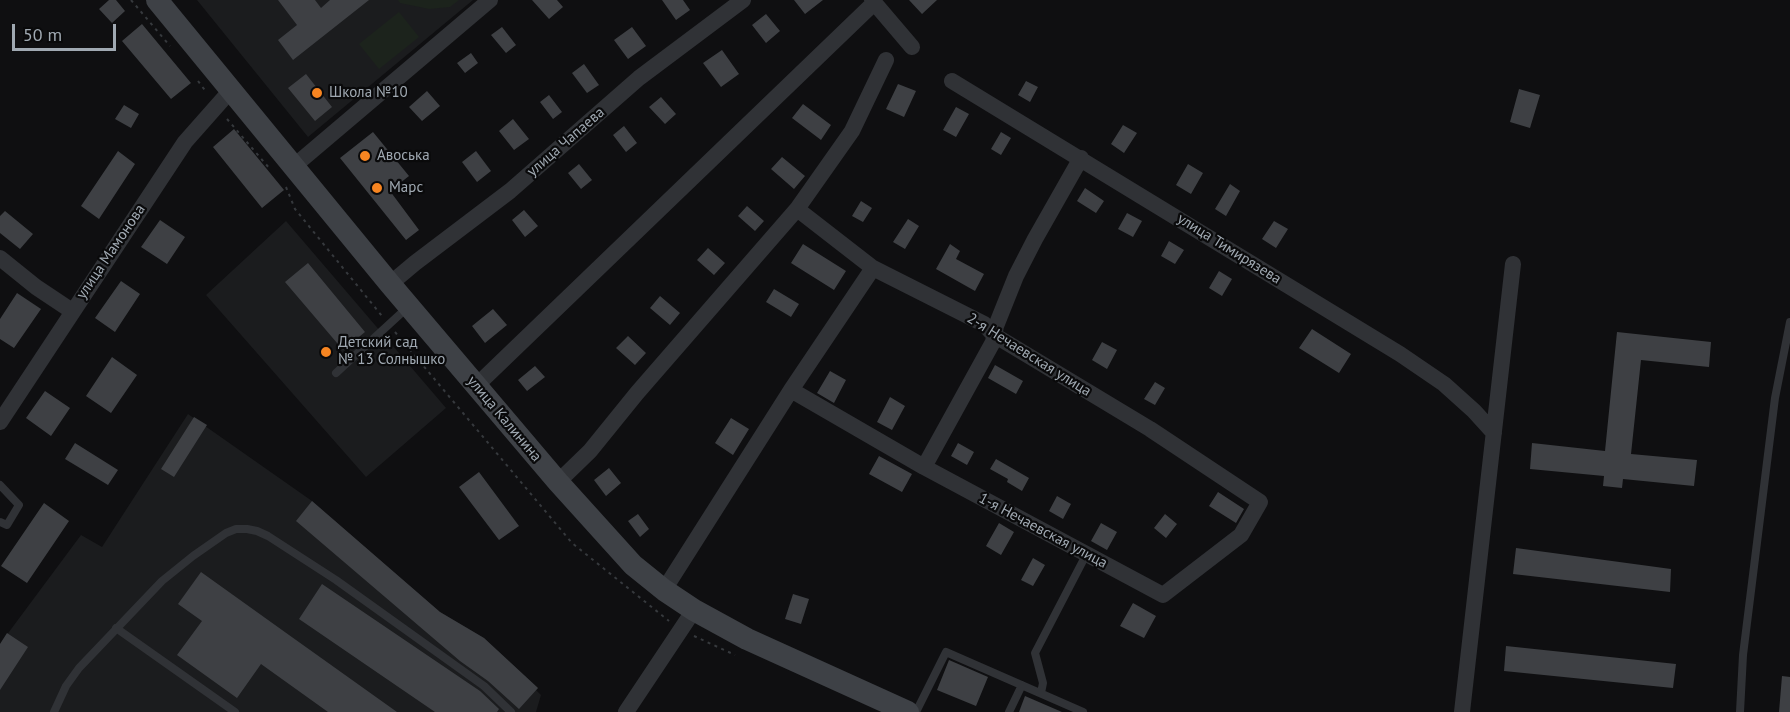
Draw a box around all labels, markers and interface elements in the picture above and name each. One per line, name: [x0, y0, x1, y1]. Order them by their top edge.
scale bar: [15, 12, 118, 50]
text: 50 m: [23, 23, 62, 46]
place label: Школа №10: [329, 84, 408, 102]
marker: Школа №10: [310, 86, 324, 100]
street label: улица Чапаева: [524, 103, 608, 181]
place label: Авоська: [377, 147, 430, 165]
marker: Авоська: [358, 149, 372, 163]
place label: Марс: [389, 179, 423, 197]
marker: Марс: [370, 181, 384, 195]
street label: улица Мамонова: [73, 201, 149, 303]
street label: улица Тимирязева: [1174, 210, 1284, 288]
street label: 2-я Нечаевская улица: [964, 309, 1094, 401]
place label: Детский сад № 13 Солнышко: [338, 334, 445, 369]
marker: Детский сад № 13 Солнышко: [319, 345, 333, 359]
street label: улица Калинина: [463, 372, 545, 466]
street label: 1-я Нечаевская улица: [976, 489, 1110, 573]

